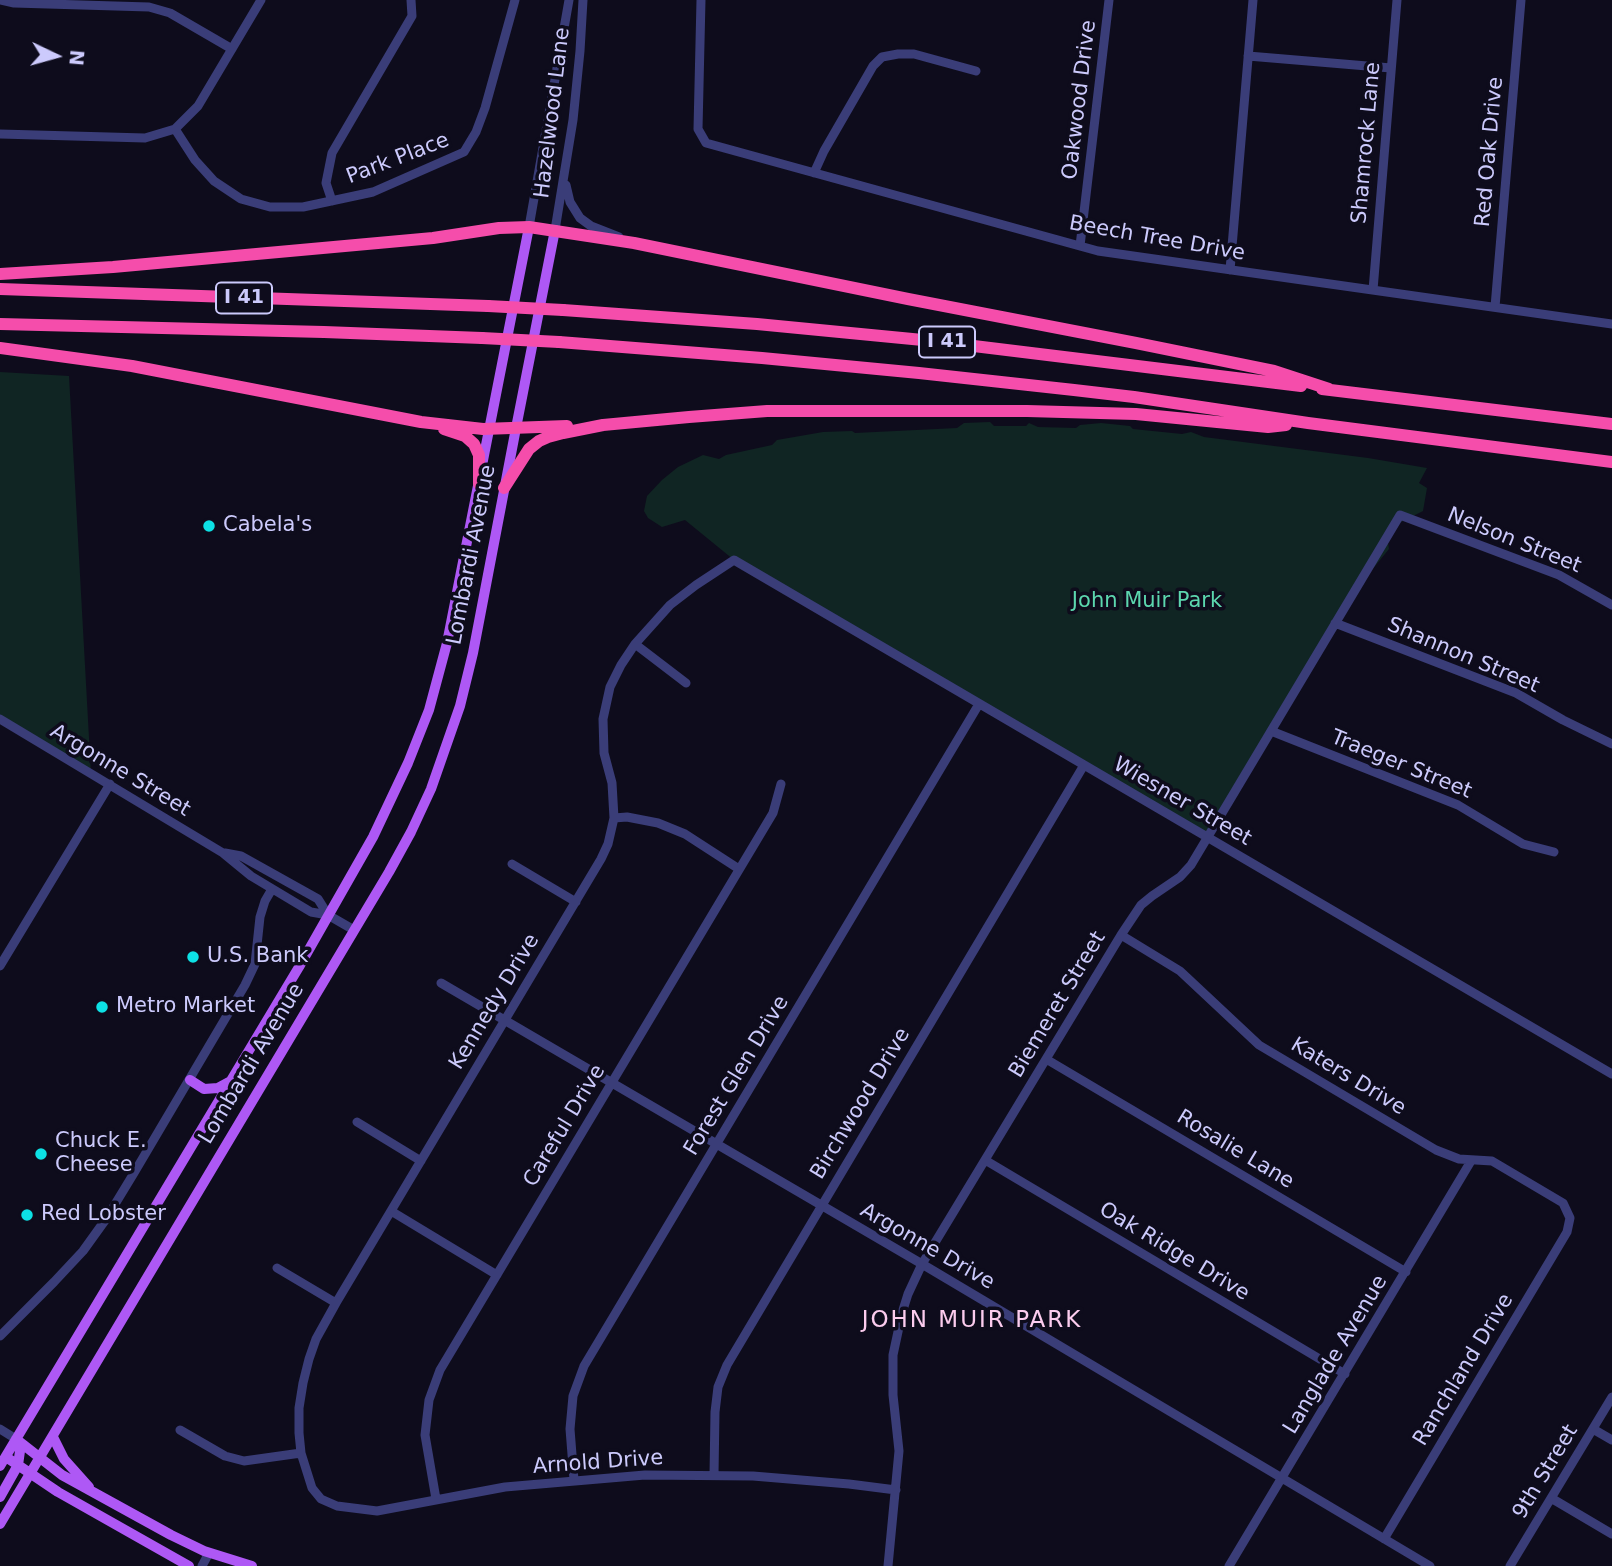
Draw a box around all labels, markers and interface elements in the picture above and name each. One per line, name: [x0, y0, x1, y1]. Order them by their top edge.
street label: Oakwood Drive: [1058, 19, 1102, 181]
north arrow: [21, 21, 91, 91]
street label: Hazelwood Lane: [530, 26, 576, 200]
text: N: [65, 49, 89, 67]
street label: Shamrock Lane: [1347, 61, 1387, 225]
street label: Red Oak Drive: [1471, 76, 1509, 228]
street label: Park Place: [343, 128, 453, 190]
street label: Beech Tree Drive: [1067, 211, 1247, 267]
road number: I 41: [216, 282, 272, 314]
road number: I 41: [919, 326, 975, 358]
street label: Lombardi Avenue: [442, 463, 502, 647]
street label: Nelson Street: [1443, 503, 1585, 579]
place label: Cabela's: [223, 513, 312, 539]
marker: Cabela's: [201, 518, 217, 534]
park label: John Muir Park: [1072, 589, 1222, 615]
street label: Shannon Street: [1383, 613, 1543, 699]
street label: Argonne Street: [45, 719, 195, 823]
street label: Traeger Street: [1327, 725, 1475, 805]
street label: Wiesner Street: [1108, 752, 1256, 852]
street label: Biemeret Street: [1004, 927, 1112, 1083]
street label: Kennedy Drive: [445, 930, 545, 1074]
place label: U.S. Bank: [207, 944, 308, 970]
marker: U.S. Bank: [185, 949, 201, 965]
street label: Lombardi Avenue: [194, 979, 310, 1149]
street label: Forest Glen Drive: [679, 991, 795, 1161]
place label: Metro Market: [116, 994, 255, 1020]
marker: Metro Market: [94, 999, 110, 1015]
street label: Birchwood Drive: [806, 1024, 916, 1184]
street label: Katers Drive: [1286, 1033, 1410, 1121]
street label: Careful Drive: [519, 1060, 611, 1192]
street label: Rosalie Lane: [1172, 1105, 1298, 1195]
place label: Chuck E. Cheese: [55, 1129, 147, 1179]
marker: Chuck E. Cheese: [33, 1146, 49, 1162]
street label: Oak Ridge Drive: [1094, 1197, 1254, 1307]
street label: Argonne Drive: [855, 1198, 999, 1296]
place label: Red Lobster: [41, 1202, 166, 1228]
marker: Red Lobster: [19, 1207, 35, 1223]
street label: Langlade Avenue: [1279, 1271, 1393, 1439]
street label: Ranchland Drive: [1409, 1289, 1519, 1451]
district label: JOHN MUIR PARK: [863, 1307, 1081, 1335]
street label: 9th Street: [1508, 1420, 1584, 1524]
street label: Arnold Drive: [532, 1446, 664, 1480]

